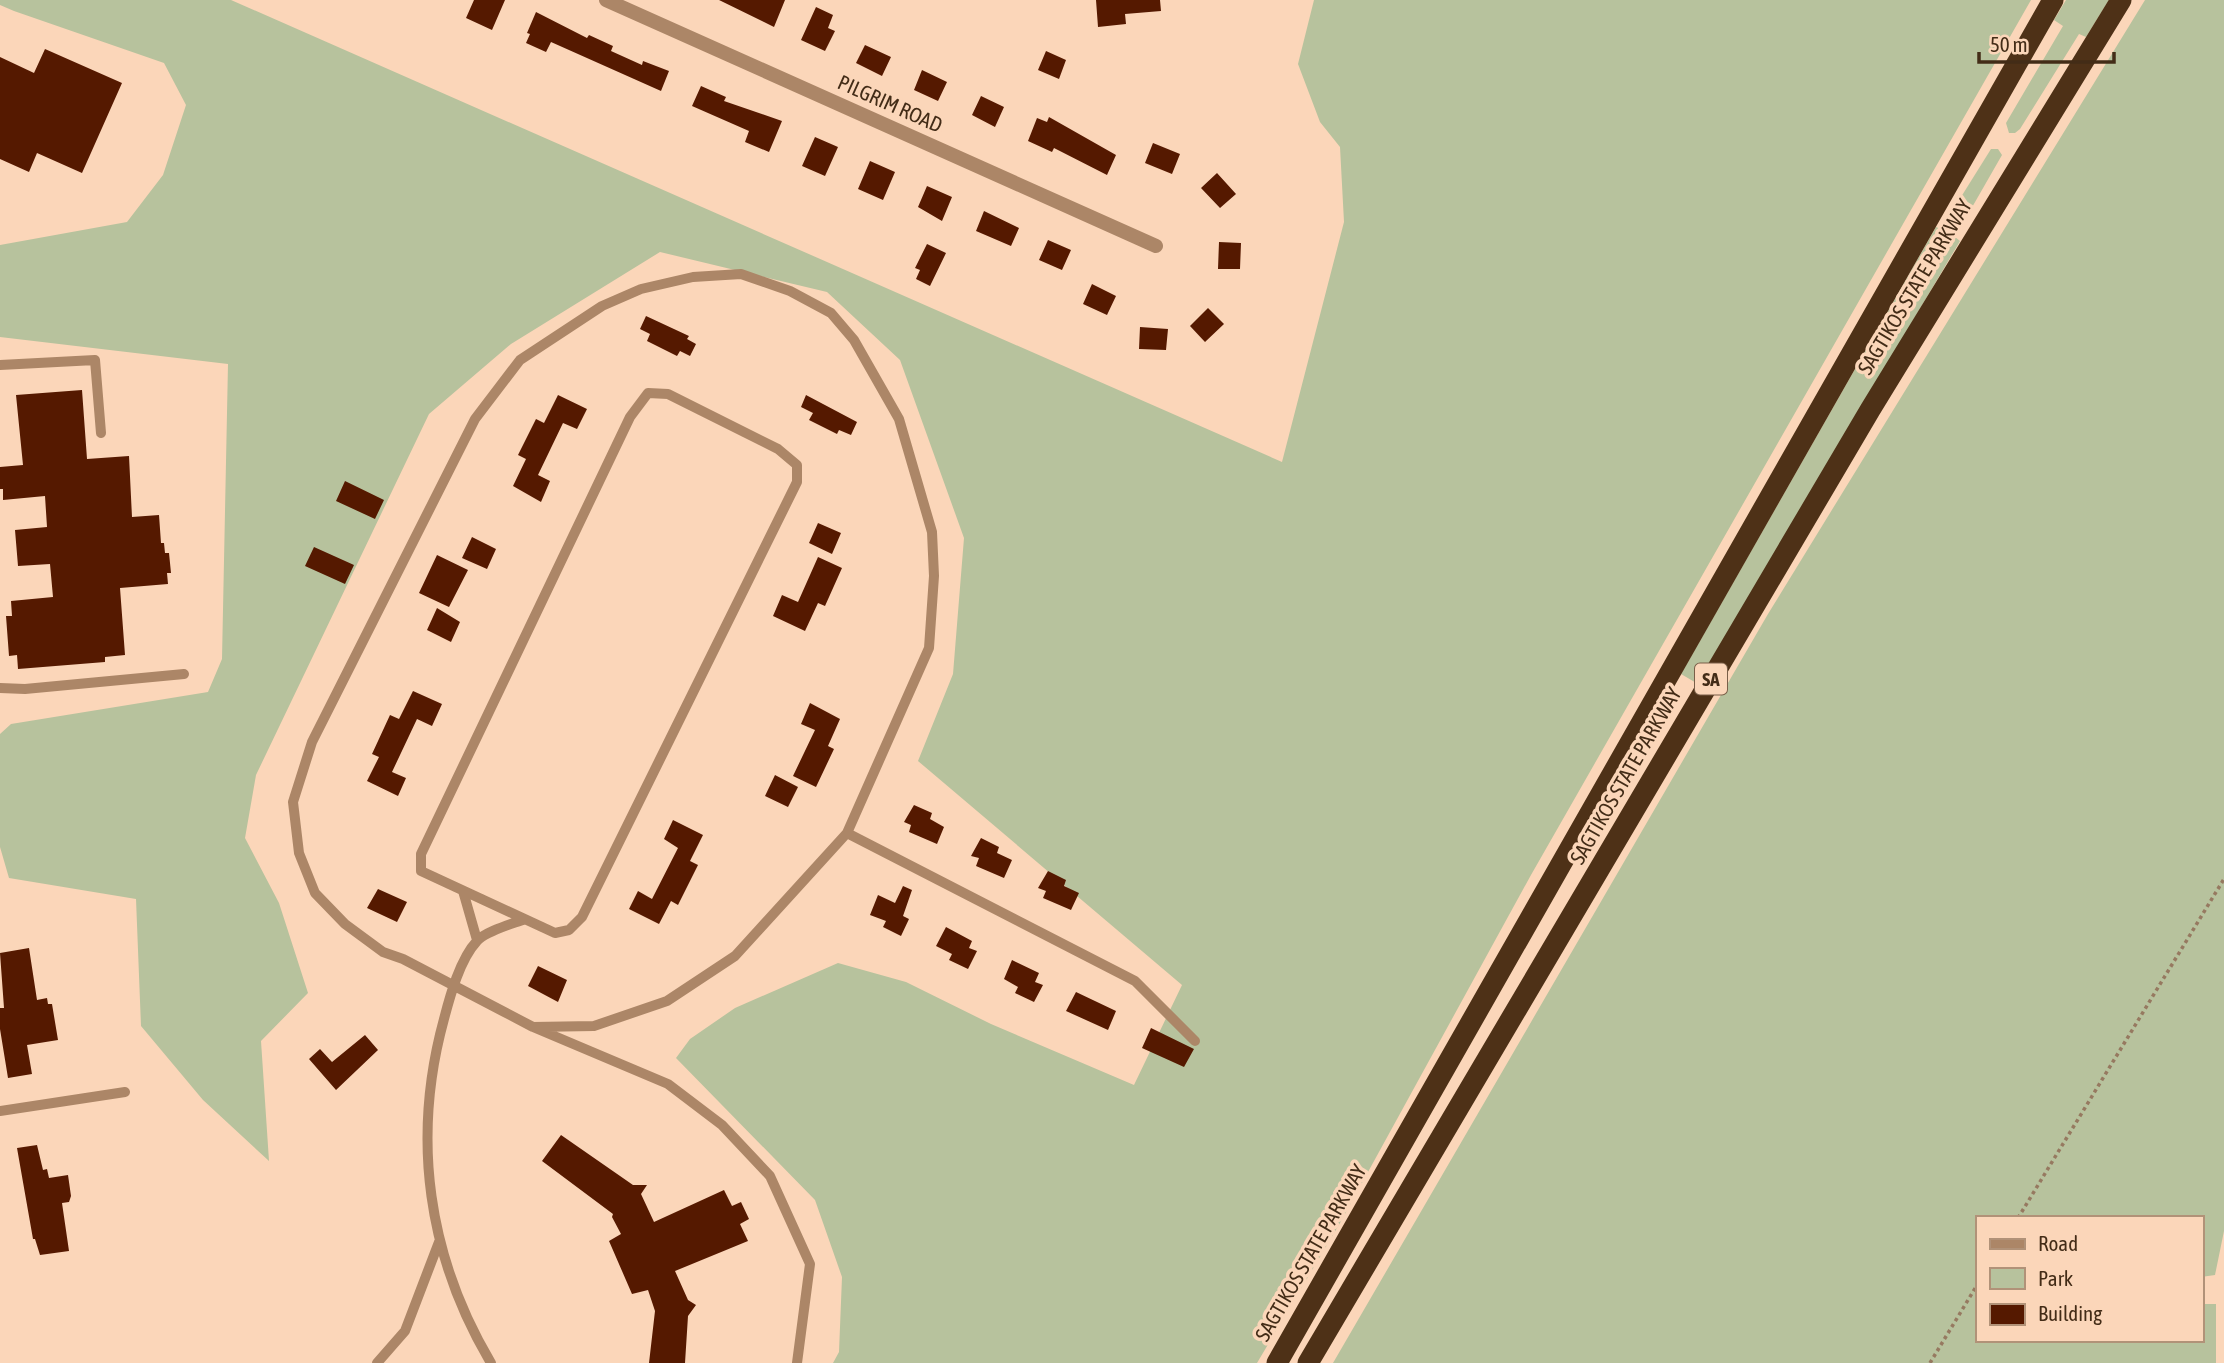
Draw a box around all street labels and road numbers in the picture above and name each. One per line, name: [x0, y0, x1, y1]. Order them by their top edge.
street label: PILGRIM ROAD: [834, 69, 946, 137]
street label: SAGTIKOS STATE PARKWAY: [1852, 194, 1976, 378]
road number: SA: [1695, 664, 1727, 694]
street label: SAGTIKOS STATE PARKWAY: [1565, 682, 1686, 868]
street label: SAGTIKOS STATE PARKWAY: [1250, 1159, 1371, 1345]

